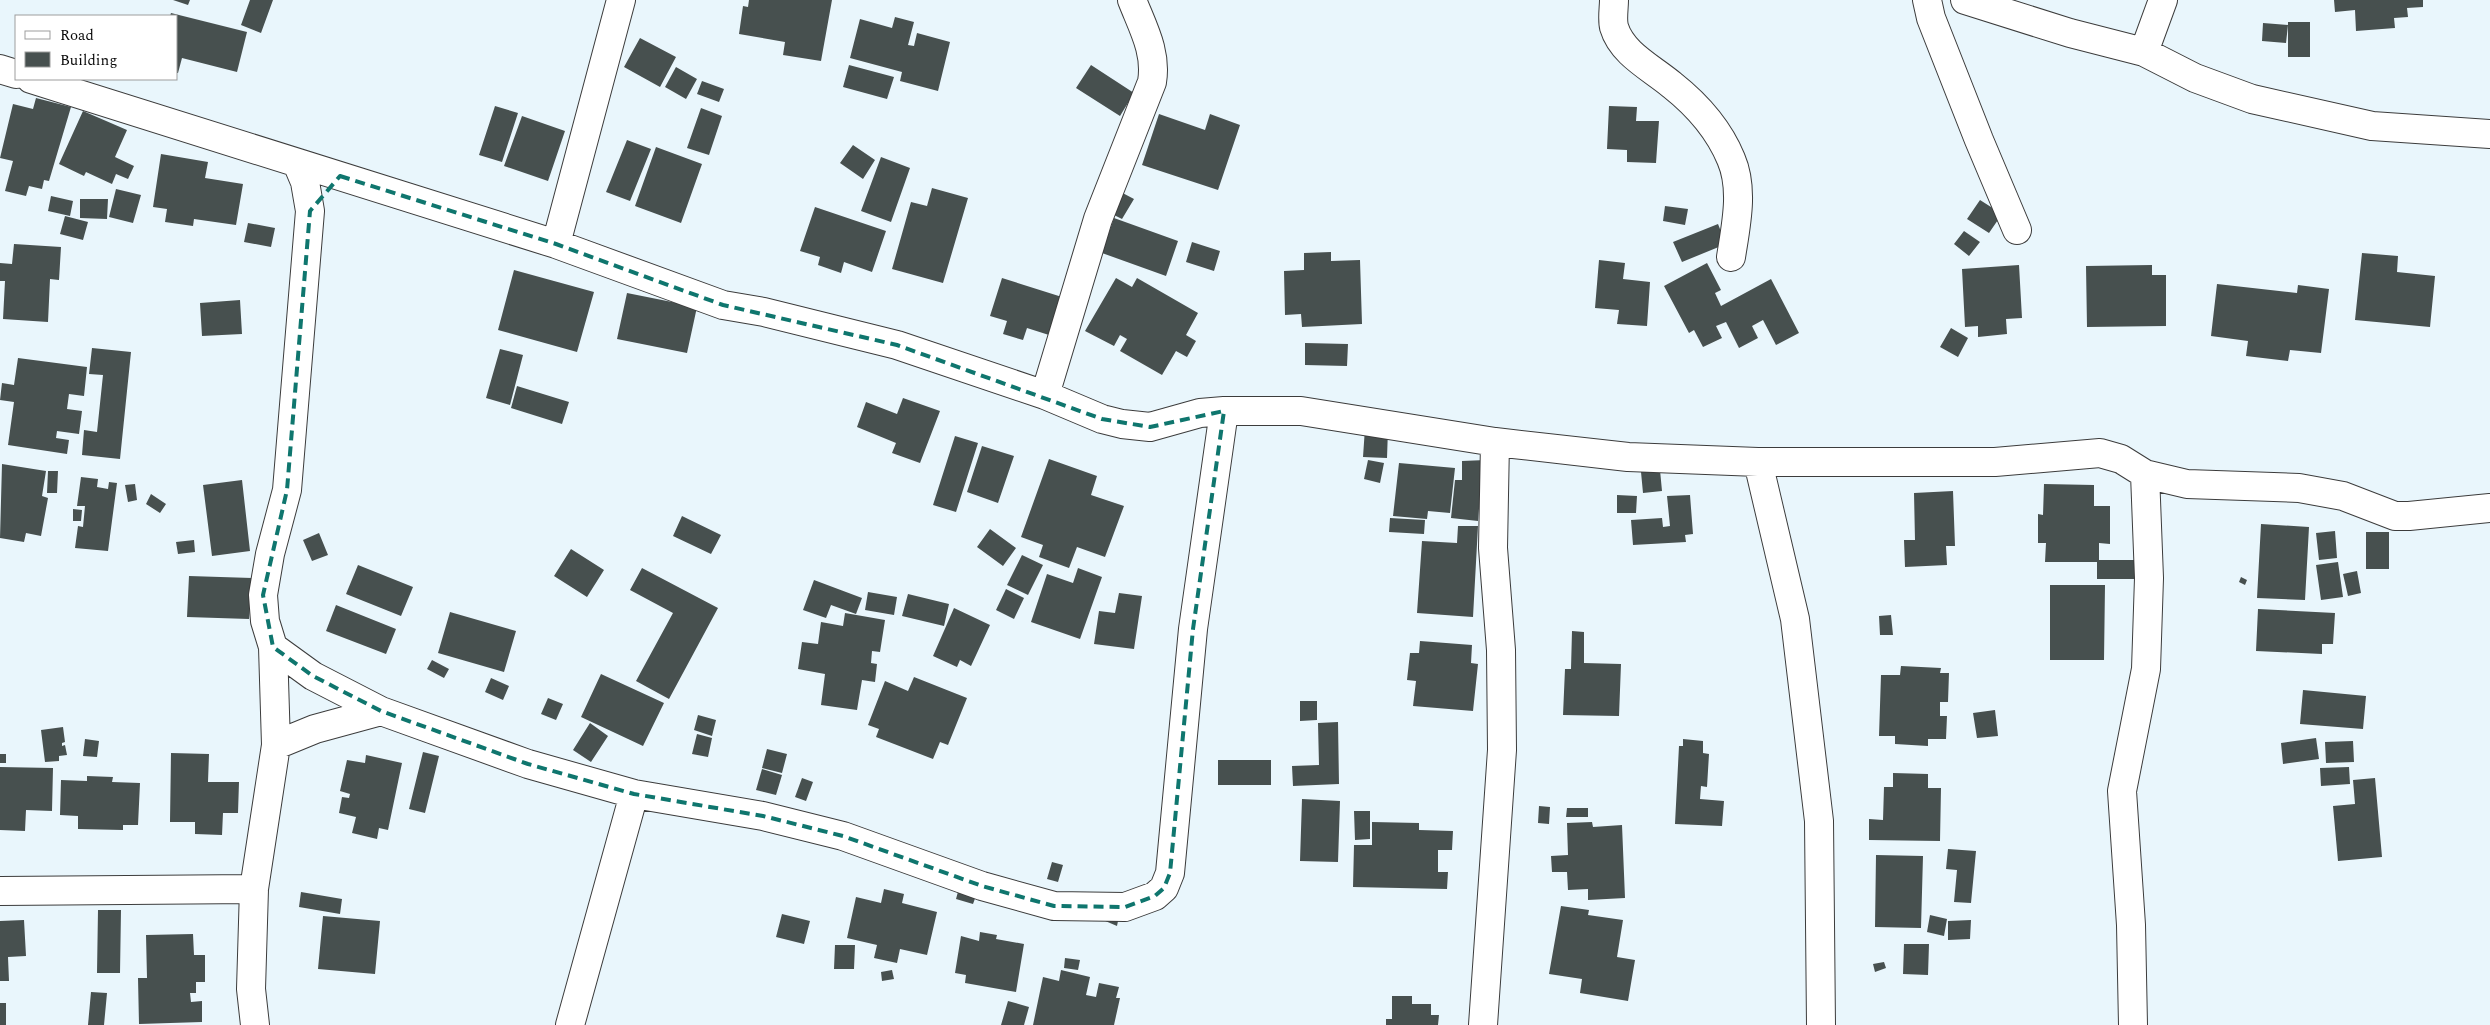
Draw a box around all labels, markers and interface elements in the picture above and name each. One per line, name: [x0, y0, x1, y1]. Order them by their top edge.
legend: [15, 15, 178, 80]
text: Road: [60, 24, 94, 47]
text: Building: [60, 49, 117, 72]

